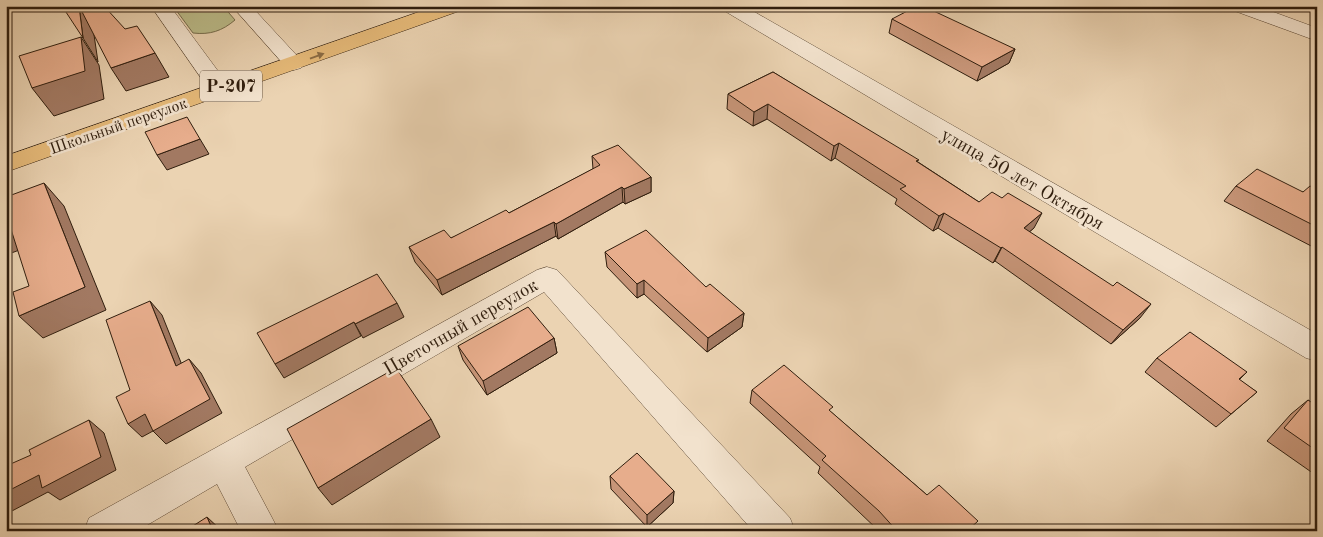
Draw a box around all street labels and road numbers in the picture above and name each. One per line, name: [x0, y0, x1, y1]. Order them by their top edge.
road number: Р-207: [200, 70, 262, 102]
street label: Школьный переулок: [48, 96, 189, 158]
street label: улица 50 лет Октября: [937, 126, 1107, 235]
street label: Цветочный переулок: [381, 276, 542, 380]

